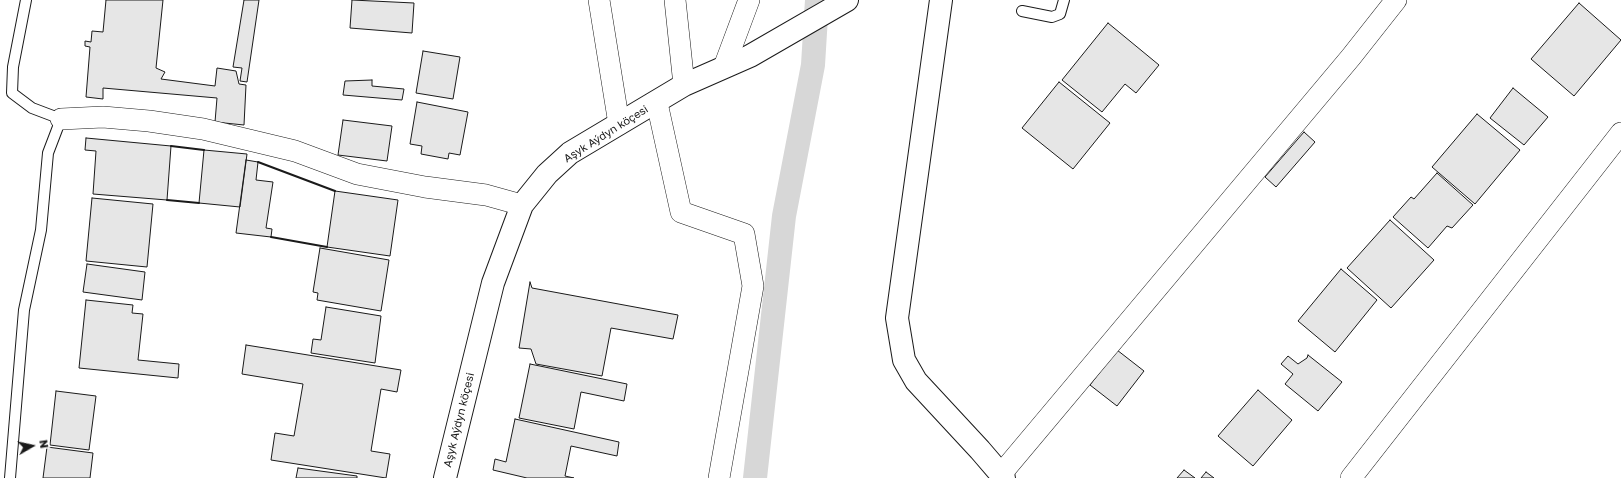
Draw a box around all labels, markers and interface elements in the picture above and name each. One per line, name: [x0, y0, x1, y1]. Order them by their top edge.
street label: Aşyk Aýdyn köçesi: [561, 103, 651, 165]
street label: Aşyk Aýdyn köçesi: [441, 371, 477, 469]
north arrow: [12, 426, 52, 466]
text: N: [37, 439, 51, 449]

